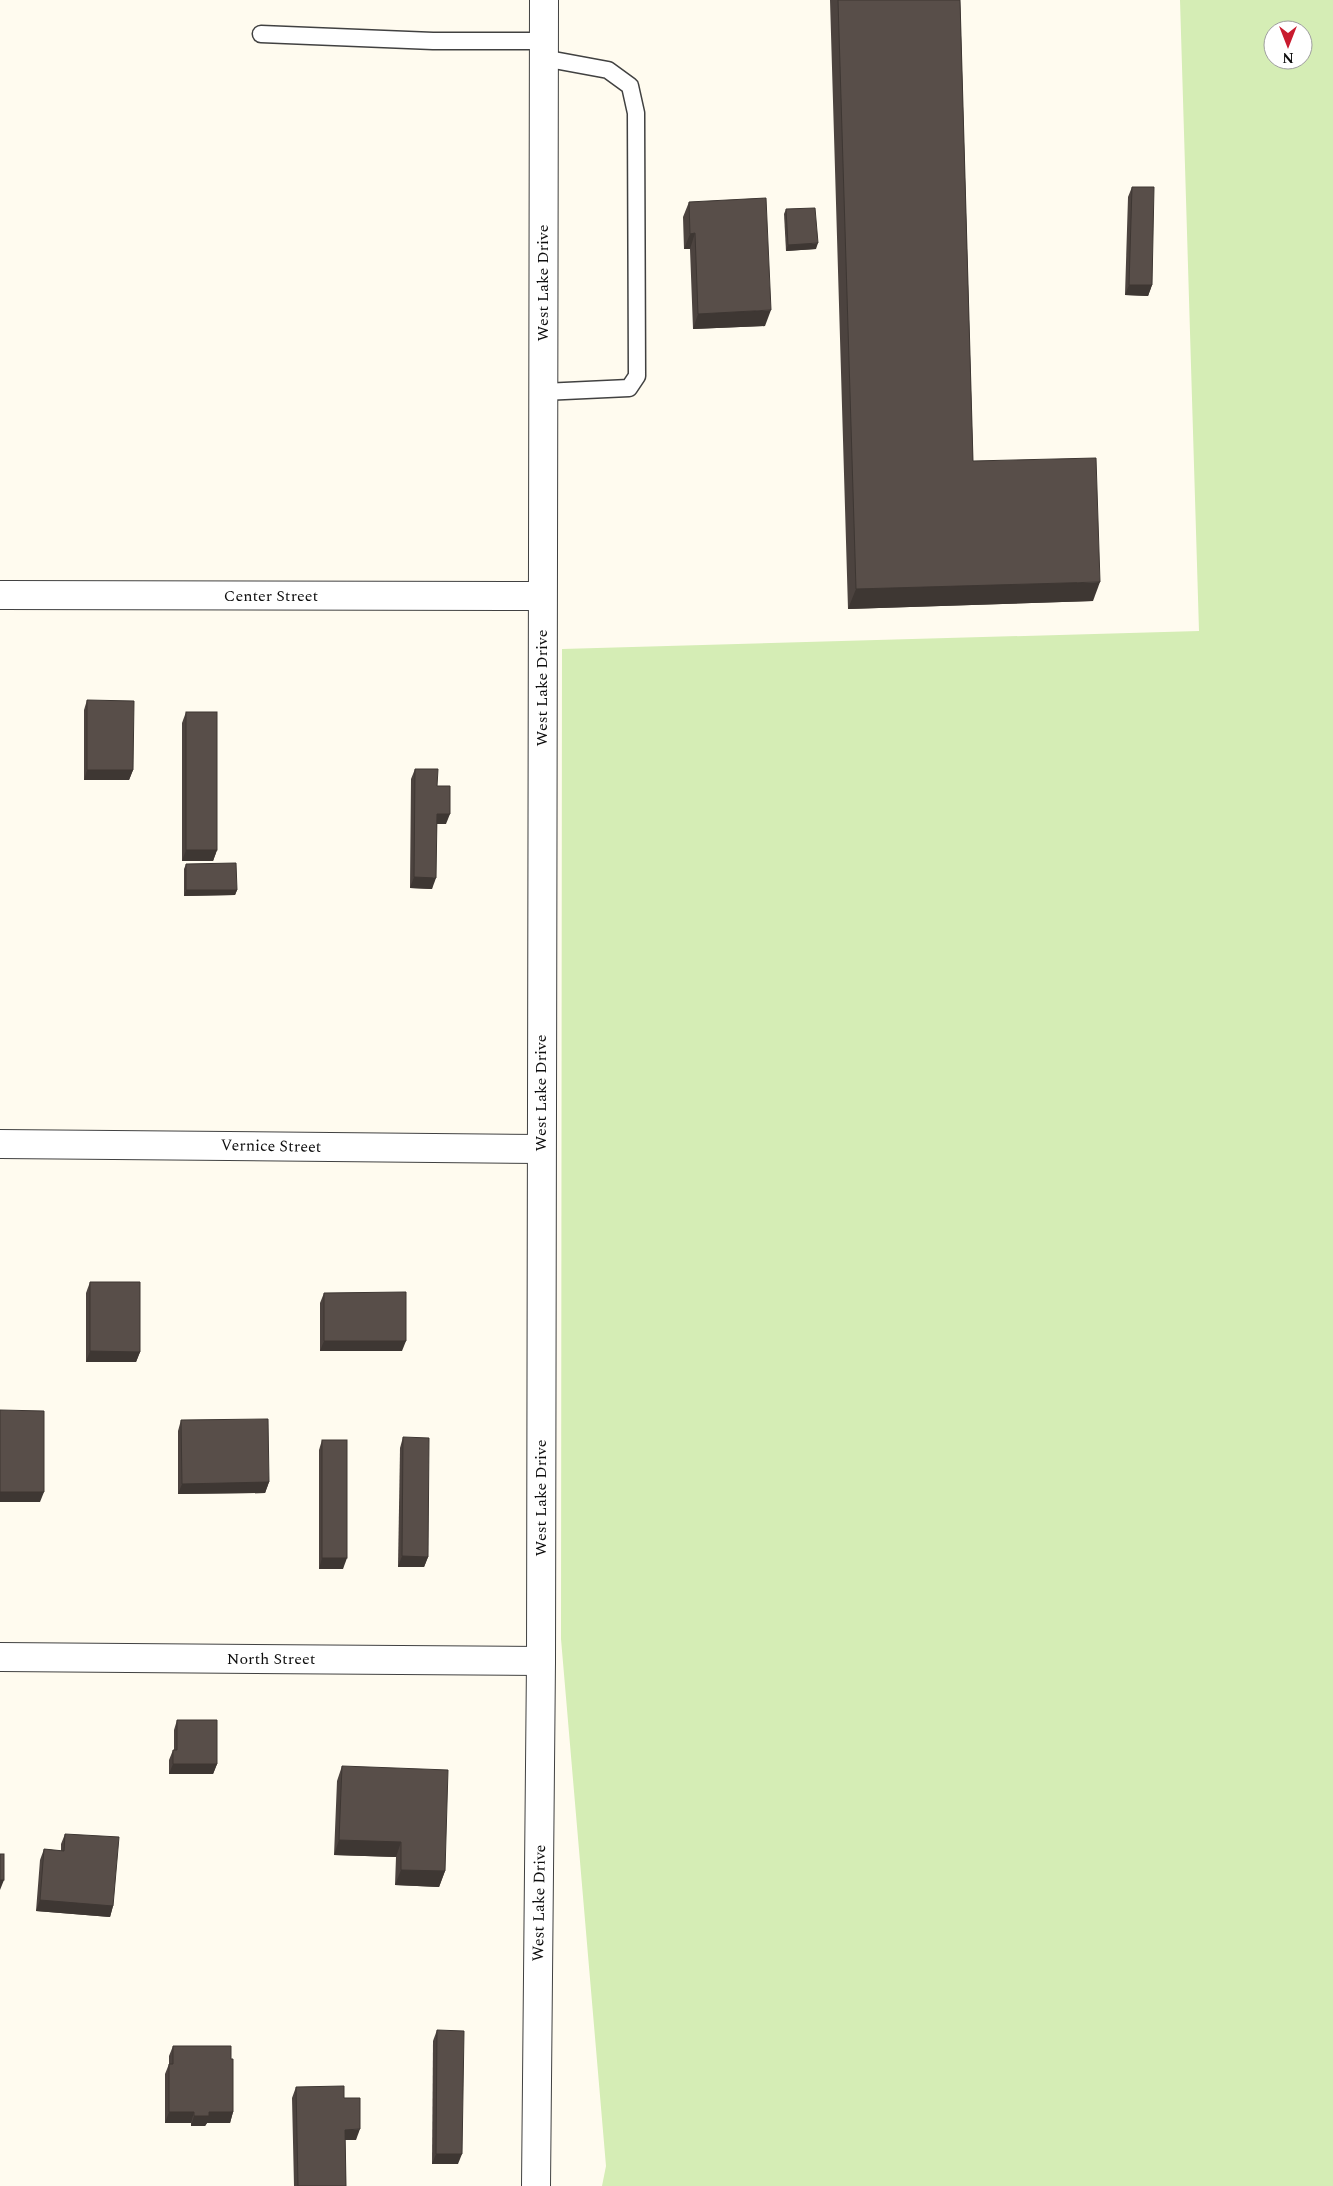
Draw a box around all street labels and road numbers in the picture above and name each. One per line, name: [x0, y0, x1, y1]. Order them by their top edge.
street label: West Lake Drive: [531, 225, 555, 341]
street label: Center Street: [224, 584, 319, 608]
street label: West Lake Drive: [530, 630, 554, 746]
street label: West Lake Drive: [529, 1035, 553, 1151]
street label: Vernice Street: [220, 1133, 322, 1159]
street label: West Lake Drive: [529, 1440, 553, 1556]
street label: North Street: [227, 1647, 316, 1671]
street label: West Lake Drive: [526, 1844, 552, 1962]

